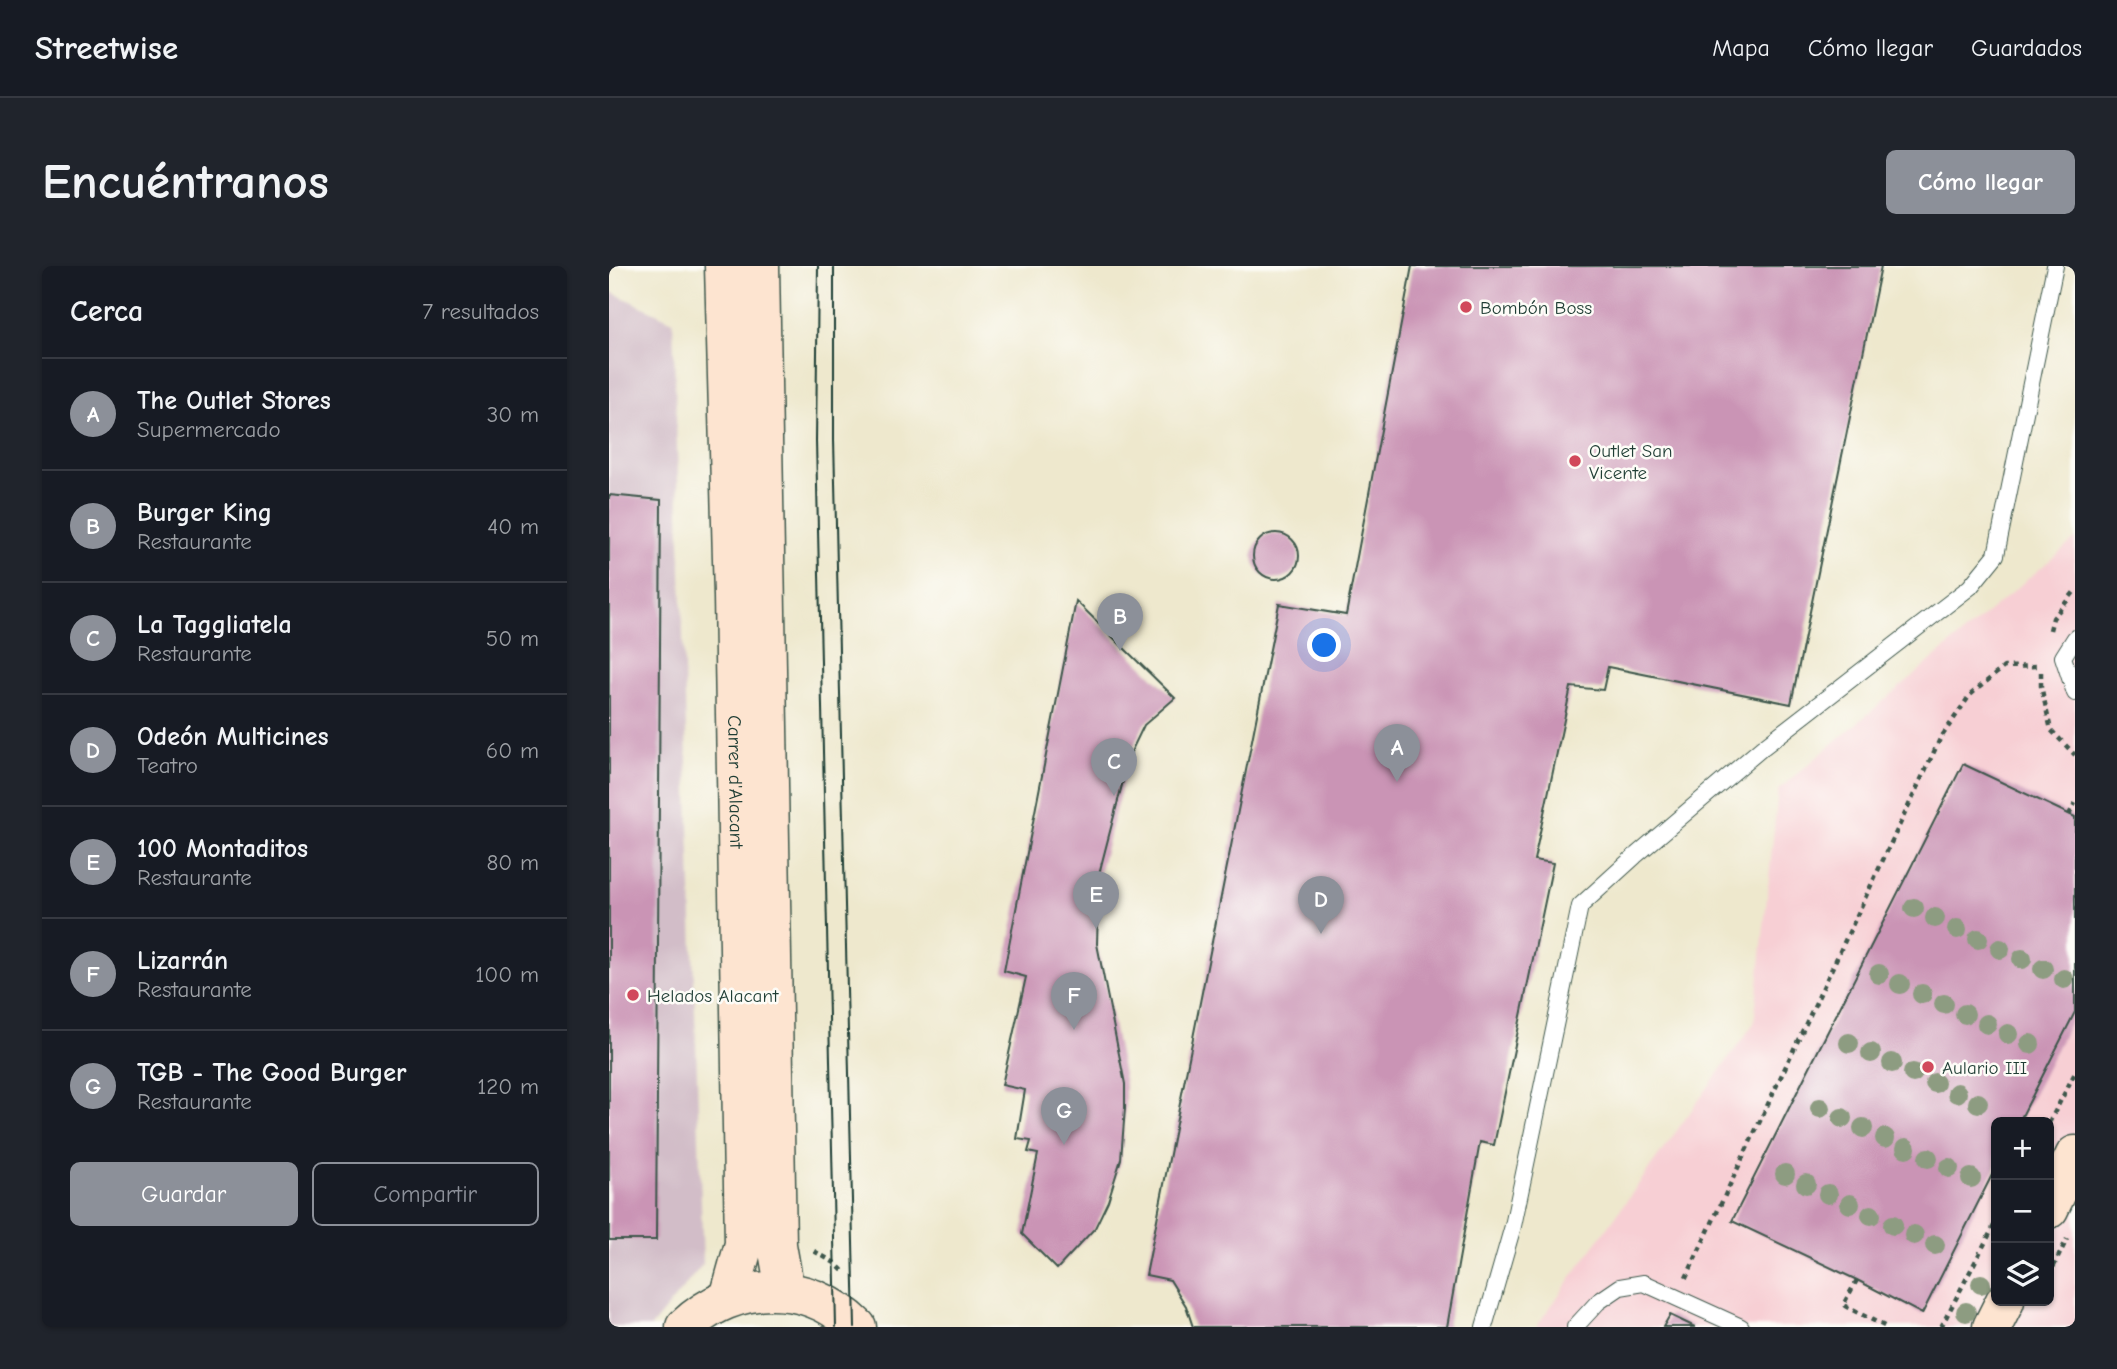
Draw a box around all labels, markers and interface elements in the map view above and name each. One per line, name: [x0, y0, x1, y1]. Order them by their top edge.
text: Streetwise: [35, 29, 178, 67]
text: Mapa: [1712, 34, 1770, 62]
text: Cómo llegar: [1808, 34, 1933, 62]
text: Guardados: [1971, 34, 2082, 62]
button: Cómo llegar: [1886, 150, 2075, 214]
text: Encuéntranos: [42, 154, 329, 210]
text: Cerca: [70, 294, 143, 329]
place label: Bombón Boss: [1480, 297, 1592, 319]
text: 7 resultados: [422, 298, 539, 325]
marker: Bombón Boss: [1458, 299, 1474, 315]
text: The Outlet Stores: [137, 386, 331, 416]
text: A: [87, 401, 99, 428]
text: 30 m: [487, 401, 539, 428]
text: Supermercado: [137, 416, 281, 443]
place label: Outlet San Vicente: [1589, 440, 1673, 484]
marker: Outlet San Vicente: [1567, 453, 1583, 469]
text: Burger King: [137, 498, 272, 528]
text: B: [86, 513, 100, 540]
text: 40 m: [487, 513, 539, 540]
text: Restaurante: [137, 528, 252, 555]
pin: B: [1097, 593, 1143, 651]
text: La Taggliatela: [137, 610, 292, 640]
text: C: [86, 625, 100, 652]
text: 50 m: [486, 625, 539, 652]
your location: [1307, 628, 1341, 662]
text: Restaurante: [137, 640, 252, 667]
street label: Carrer d'Alacant: [723, 715, 747, 849]
text: Odeón Multicines: [137, 722, 329, 752]
pin: A: [1374, 724, 1420, 782]
text: D: [86, 737, 100, 764]
text: 60 m: [486, 737, 539, 764]
pin: C: [1091, 738, 1137, 796]
text: Teatro: [137, 752, 198, 779]
text: 100 Montaditos: [137, 834, 308, 864]
text: E: [86, 849, 100, 876]
text: 80 m: [486, 849, 539, 876]
text: Restaurante: [137, 864, 252, 891]
pin: E: [1073, 871, 1119, 929]
pin: D: [1298, 876, 1344, 934]
text: Lizarrán: [137, 946, 228, 976]
text: F: [86, 961, 100, 988]
text: 100 m: [475, 961, 539, 988]
pin: F: [1051, 972, 1097, 1030]
text: Restaurante: [137, 976, 252, 1003]
place label: Helados Alacant: [647, 985, 779, 1007]
marker: Helados Alacant: [625, 987, 641, 1003]
place label: Aulario III: [1942, 1057, 2027, 1079]
text: TGB - The Good Burger: [137, 1058, 406, 1088]
marker: Aulario III: [1920, 1059, 1936, 1075]
text: G: [85, 1073, 101, 1100]
text: 120 m: [477, 1073, 539, 1100]
pin: G: [1041, 1087, 1087, 1145]
text: Restaurante: [137, 1088, 252, 1115]
map controls: [1991, 1117, 2054, 1306]
button: +: [1991, 1117, 2054, 1180]
button: Guardar: [70, 1162, 298, 1226]
button: Compartir: [312, 1162, 539, 1226]
button: −: [1991, 1180, 2054, 1243]
button: layers: [1991, 1243, 2054, 1306]

